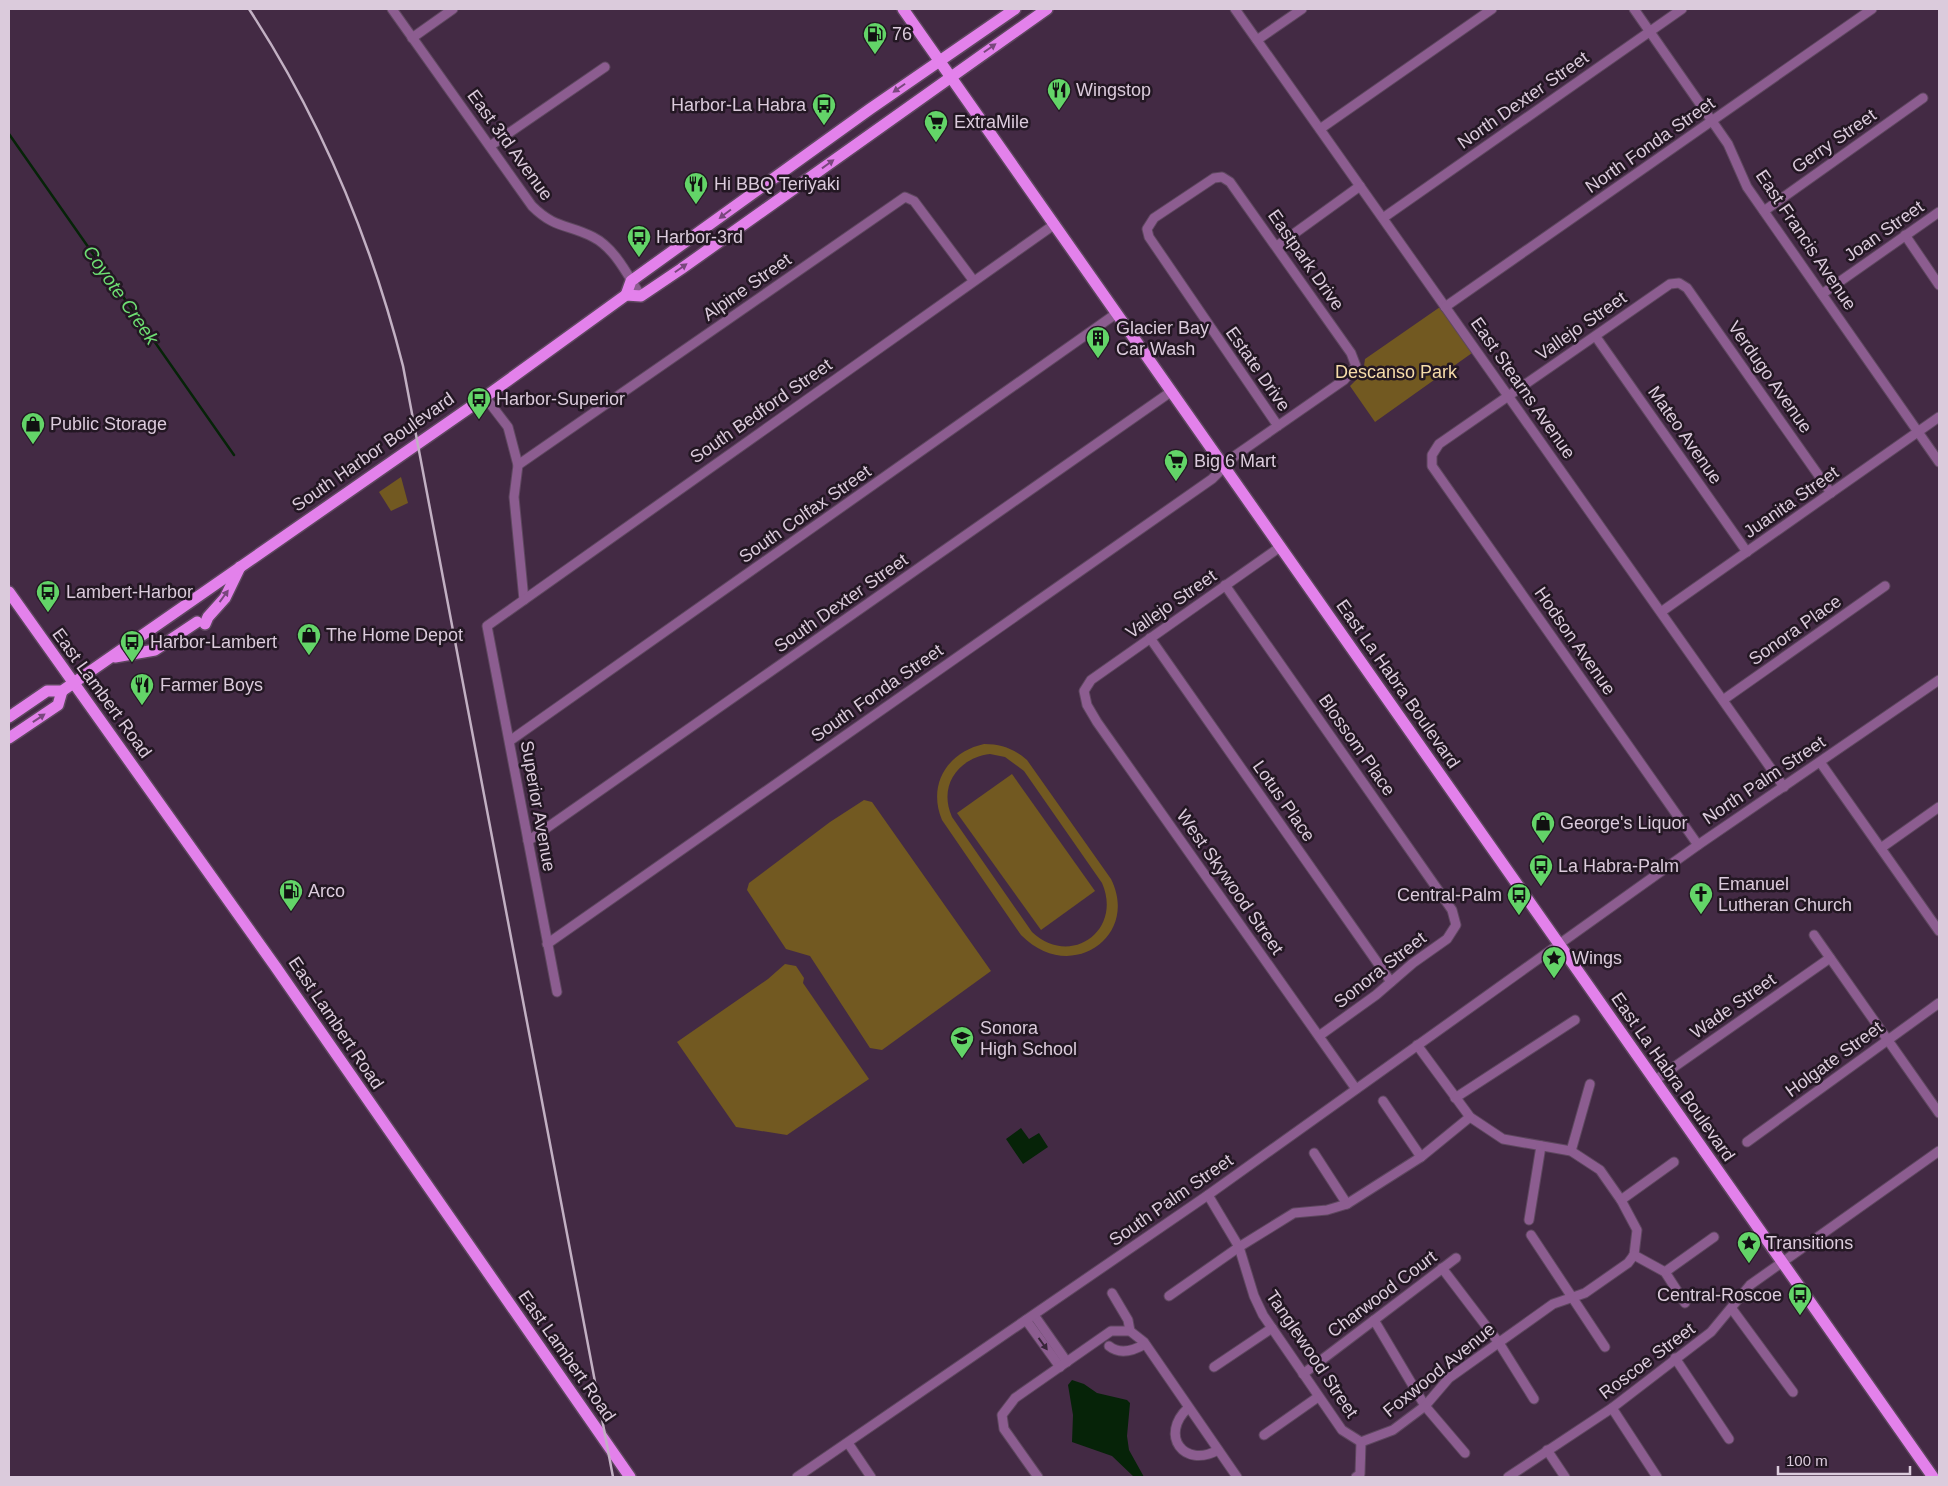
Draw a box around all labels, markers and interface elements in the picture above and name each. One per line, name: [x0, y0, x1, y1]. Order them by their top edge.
fuel station icon: 76: [862, 21, 888, 55]
place label: 76: [892, 24, 912, 44]
one-way arrow: [983, 43, 997, 53]
street label: North Dexter Street: [1454, 47, 1592, 153]
restaurant icon: Wingstop: [1046, 77, 1072, 111]
place label: Wingstop: [1076, 80, 1151, 100]
one-way arrow: [893, 83, 906, 93]
street label: East 3rd Avenue: [463, 86, 557, 204]
bus stop icon: Harbor-La Habra: [811, 92, 837, 126]
street label: North Fonda Street: [1582, 93, 1718, 197]
place label: Harbor-La Habra: [671, 95, 807, 115]
street label: Gerry Street: [1788, 105, 1880, 177]
supermarket icon: ExtraMile: [923, 109, 949, 143]
place label: ExtraMile: [954, 112, 1029, 132]
one-way arrow: [821, 158, 834, 169]
street label: East Francis Avenue: [1752, 166, 1860, 314]
restaurant icon: Hi BBQ Teriyaki: [683, 171, 709, 205]
place label: Hi BBQ Teriyaki: [714, 174, 840, 194]
street label: Joan Street: [1841, 196, 1927, 266]
street label: Eastpark Drive: [1264, 206, 1348, 314]
one-way arrow: [718, 209, 732, 219]
bus stop icon: Harbor-3rd: [626, 224, 652, 258]
place label: Harbor-3rd: [656, 227, 743, 247]
water label: Coyote Creek: [79, 241, 164, 350]
street label: Alpine Street: [699, 249, 795, 325]
one-way arrow: [675, 263, 688, 273]
street label: Vallejo Street: [1532, 287, 1630, 365]
street label: East Stearns Avenue: [1467, 314, 1579, 462]
street label: Verdugo Avenue: [1724, 317, 1816, 437]
place label: Glacier Bay Car Wash: [1116, 318, 1209, 359]
street label: Estate Drive: [1222, 323, 1294, 415]
building icon: Glacier Bay Car Wash: [1085, 325, 1111, 359]
street label: South Bedford Street: [686, 355, 836, 467]
park label: Descanso Park: [1335, 362, 1458, 382]
street label: Mateo Avenue: [1644, 382, 1726, 488]
bus stop icon: Harbor-Superior: [466, 386, 492, 420]
street label: South Harbor Boulevard: [288, 388, 458, 516]
place label: Harbor-Superior: [496, 389, 625, 409]
shop icon: Public Storage: [20, 411, 46, 445]
place label: Public Storage: [50, 414, 167, 434]
supermarket icon: Big 6 Mart: [1163, 448, 1189, 482]
place label: Big 6 Mart: [1194, 451, 1276, 471]
street label: South Colfax Street: [735, 461, 875, 567]
street label: Juanita Street: [1740, 462, 1842, 542]
street label: South Dexter Street: [771, 549, 911, 657]
street label: Vallejo Street: [1122, 565, 1220, 643]
bus stop icon: Lambert-Harbor: [35, 579, 61, 613]
place label: Lambert-Harbor: [66, 582, 193, 602]
street label: Hodson Avenue: [1530, 583, 1620, 699]
one-way arrow: [219, 589, 229, 603]
street label: Sonora Place: [1745, 591, 1845, 669]
street label: East La Habra Boulevard: [1332, 596, 1464, 772]
shop icon: The Home Depot: [296, 622, 322, 656]
street label: East Lambert Road: [48, 624, 156, 762]
place label: The Home Depot: [326, 625, 463, 645]
bus stop icon: Harbor-Lambert: [119, 629, 145, 663]
place label: Harbor-Lambert: [150, 632, 277, 652]
street label: South Fonda Street: [807, 640, 947, 746]
restaurant icon: Farmer Boys: [129, 672, 155, 706]
place label: Farmer Boys: [160, 675, 263, 695]
street label: Blossom Place: [1315, 690, 1399, 800]
one-way arrow: [32, 713, 46, 723]
street label: North Palm Street: [1699, 732, 1829, 828]
street label: Superior Avenue: [517, 739, 559, 873]
street label: Lotus Place: [1249, 757, 1319, 845]
street label: West Skywood Street: [1173, 806, 1287, 958]
shop icon: George's Liquor: [1530, 810, 1556, 844]
place label: George's Liquor: [1560, 813, 1688, 833]
bus stop icon: La Habra-Palm: [1528, 853, 1554, 887]
place label: La Habra-Palm: [1558, 856, 1679, 876]
place label: Emanuel Lutheran Church: [1718, 874, 1852, 915]
fuel station icon: Arco: [278, 878, 304, 912]
place label: Arco: [308, 881, 345, 901]
church icon: Emanuel Lutheran Church: [1688, 881, 1714, 915]
bus stop icon: Central-Palm: [1506, 882, 1532, 916]
place label: Central-Palm: [1397, 885, 1502, 905]
street label: Sonora Street: [1330, 928, 1430, 1012]
place icon: Wings: [1541, 945, 1567, 979]
place label: Wings: [1572, 948, 1622, 968]
street label: East Lambert Road: [284, 953, 388, 1093]
street label: Wade Street: [1687, 969, 1779, 1043]
street label: East La Habra Boulevard: [1607, 989, 1739, 1165]
street label: Holgate Street: [1782, 1017, 1886, 1101]
place label: Sonora High School: [980, 1018, 1077, 1059]
school or university icon: Sonora High School: [949, 1025, 975, 1059]
street label: South Palm Street: [1105, 1150, 1237, 1250]
place icon: Transitions: [1736, 1230, 1762, 1264]
place label: Transitions: [1766, 1233, 1853, 1253]
street label: Charwood Court: [1324, 1247, 1440, 1341]
bus stop icon: Central-Roscoe: [1787, 1282, 1813, 1316]
place label: Central-Roscoe: [1657, 1285, 1782, 1305]
street label: East Lambert Road: [514, 1287, 620, 1425]
street label: Tanglewood Street: [1262, 1287, 1362, 1421]
street label: Foxwood Avenue: [1379, 1319, 1499, 1421]
street label: Roscoe Street: [1595, 1319, 1699, 1403]
one-way arrow: [1038, 1337, 1048, 1350]
scale bar: [1778, 1444, 1910, 1476]
text: 100 m: [1786, 1452, 1828, 1469]

